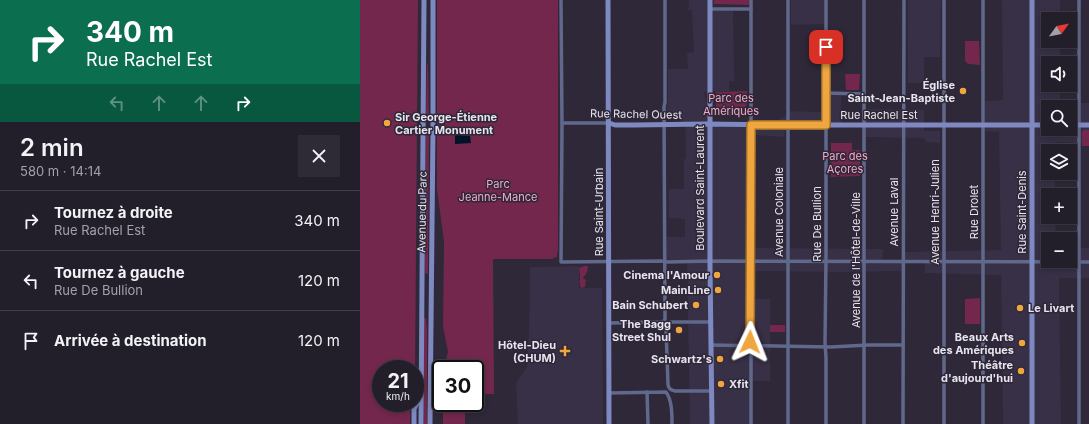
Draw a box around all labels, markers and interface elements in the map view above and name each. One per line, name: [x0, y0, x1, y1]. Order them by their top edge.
north arrow: [1041, 12, 1077, 48]
map controls: [1041, 12, 1077, 268]
text: 340 m: [86, 15, 174, 49]
icon: right: [20, 16, 72, 68]
pin: [809, 30, 843, 64]
icon: arrive: [815, 36, 837, 58]
text: Rue Rachel Est: [86, 49, 212, 70]
button: sound: [1041, 56, 1077, 92]
place label: Église Saint-Jean-Baptiste: [847, 78, 955, 105]
marker: Église Saint-Jean-Baptiste: [958, 86, 968, 96]
park label: Parc des Amériques: [703, 91, 759, 118]
icon: left: [106, 92, 128, 114]
icon: ahead: [148, 92, 170, 114]
icon: ahead: [190, 92, 212, 114]
icon: right: [232, 92, 254, 114]
button: search: [1041, 100, 1077, 136]
street label: Rue Rachel Ouest: [590, 106, 683, 122]
street label: Rue Rachel Est: [840, 108, 918, 122]
place label: Sir George-Étienne Cartier Monument: [395, 110, 498, 137]
marker: Sir George-Étienne Cartier Monument: [382, 118, 392, 128]
street label: Boulevard Saint-Laurent: [693, 125, 707, 251]
text: 2 min: [20, 133, 84, 162]
button: close: [298, 135, 340, 177]
button: layers: [1041, 144, 1077, 180]
park label: Parc des Açores: [822, 149, 868, 176]
street label: Avenue Henri-Julien: [928, 159, 942, 265]
text: 580 m · 14:14: [20, 163, 101, 179]
street label: Avenue Coloniale: [772, 167, 786, 257]
street label: Rue Saint-Urbain: [592, 168, 606, 256]
street label: Rue Saint-Denis: [1015, 170, 1029, 254]
street label: Avenue du Parc: [414, 171, 430, 253]
park label: Parc Jeanne-Mance: [459, 177, 537, 204]
street label: Avenue Laval: [887, 178, 901, 246]
street label: Rue Drolet: [967, 184, 981, 239]
street label: Rue De Bullion: [810, 186, 824, 262]
button: +: [1041, 188, 1077, 224]
street label: Avenue de l'Hôtel-de-Ville: [849, 192, 863, 328]
text: Tournez à droite: [54, 203, 173, 222]
icon: right: [20, 210, 42, 232]
text: 340 m: [294, 211, 340, 230]
text: Rue Rachel Est: [54, 222, 145, 238]
button: −: [1041, 232, 1077, 268]
text: Tournez à gauche: [54, 263, 185, 282]
place label: Cinema l'Amour: [623, 268, 710, 282]
icon: left: [20, 270, 42, 292]
marker: Cinema l'Amour: [712, 270, 722, 280]
text: 120 m: [298, 271, 340, 290]
text: Rue De Bullion: [54, 282, 143, 298]
place label: MainLine: [661, 283, 710, 297]
marker: MainLine: [713, 285, 723, 295]
place label: Bain Schubert: [612, 298, 688, 312]
marker: Bain Schubert: [691, 300, 701, 310]
place label: Le Livart: [1028, 301, 1074, 315]
marker: Le Livart: [1015, 303, 1025, 313]
place label: The Bagg Street Shul: [612, 317, 671, 344]
position arrow: [729, 321, 771, 363]
marker: The Bagg Street Shul: [674, 325, 684, 335]
icon: arrive: [20, 330, 42, 352]
place label: Beaux Arts des Amériques: [933, 330, 1014, 357]
text: Arrivée à destination: [54, 331, 207, 350]
text: 120 m: [298, 331, 340, 350]
place label: Hôtel-Dieu (CHUM): [498, 338, 556, 365]
marker: Beaux Arts des Amériques: [1017, 338, 1027, 348]
marker: Hôtel-Dieu (CHUM): [559, 345, 571, 357]
place label: Schwartz's: [651, 352, 712, 366]
marker: Schwartz's: [715, 354, 725, 364]
place label: Théâtre d'aujourd'hui: [941, 358, 1013, 385]
speed limit sign: 30: [432, 360, 484, 412]
marker: Théâtre d'aujourd'hui: [1016, 366, 1026, 376]
text: 21: [387, 369, 409, 393]
place label: Xfit: [729, 377, 749, 391]
marker: Xfit: [716, 379, 726, 389]
text: km/h: [386, 390, 410, 402]

